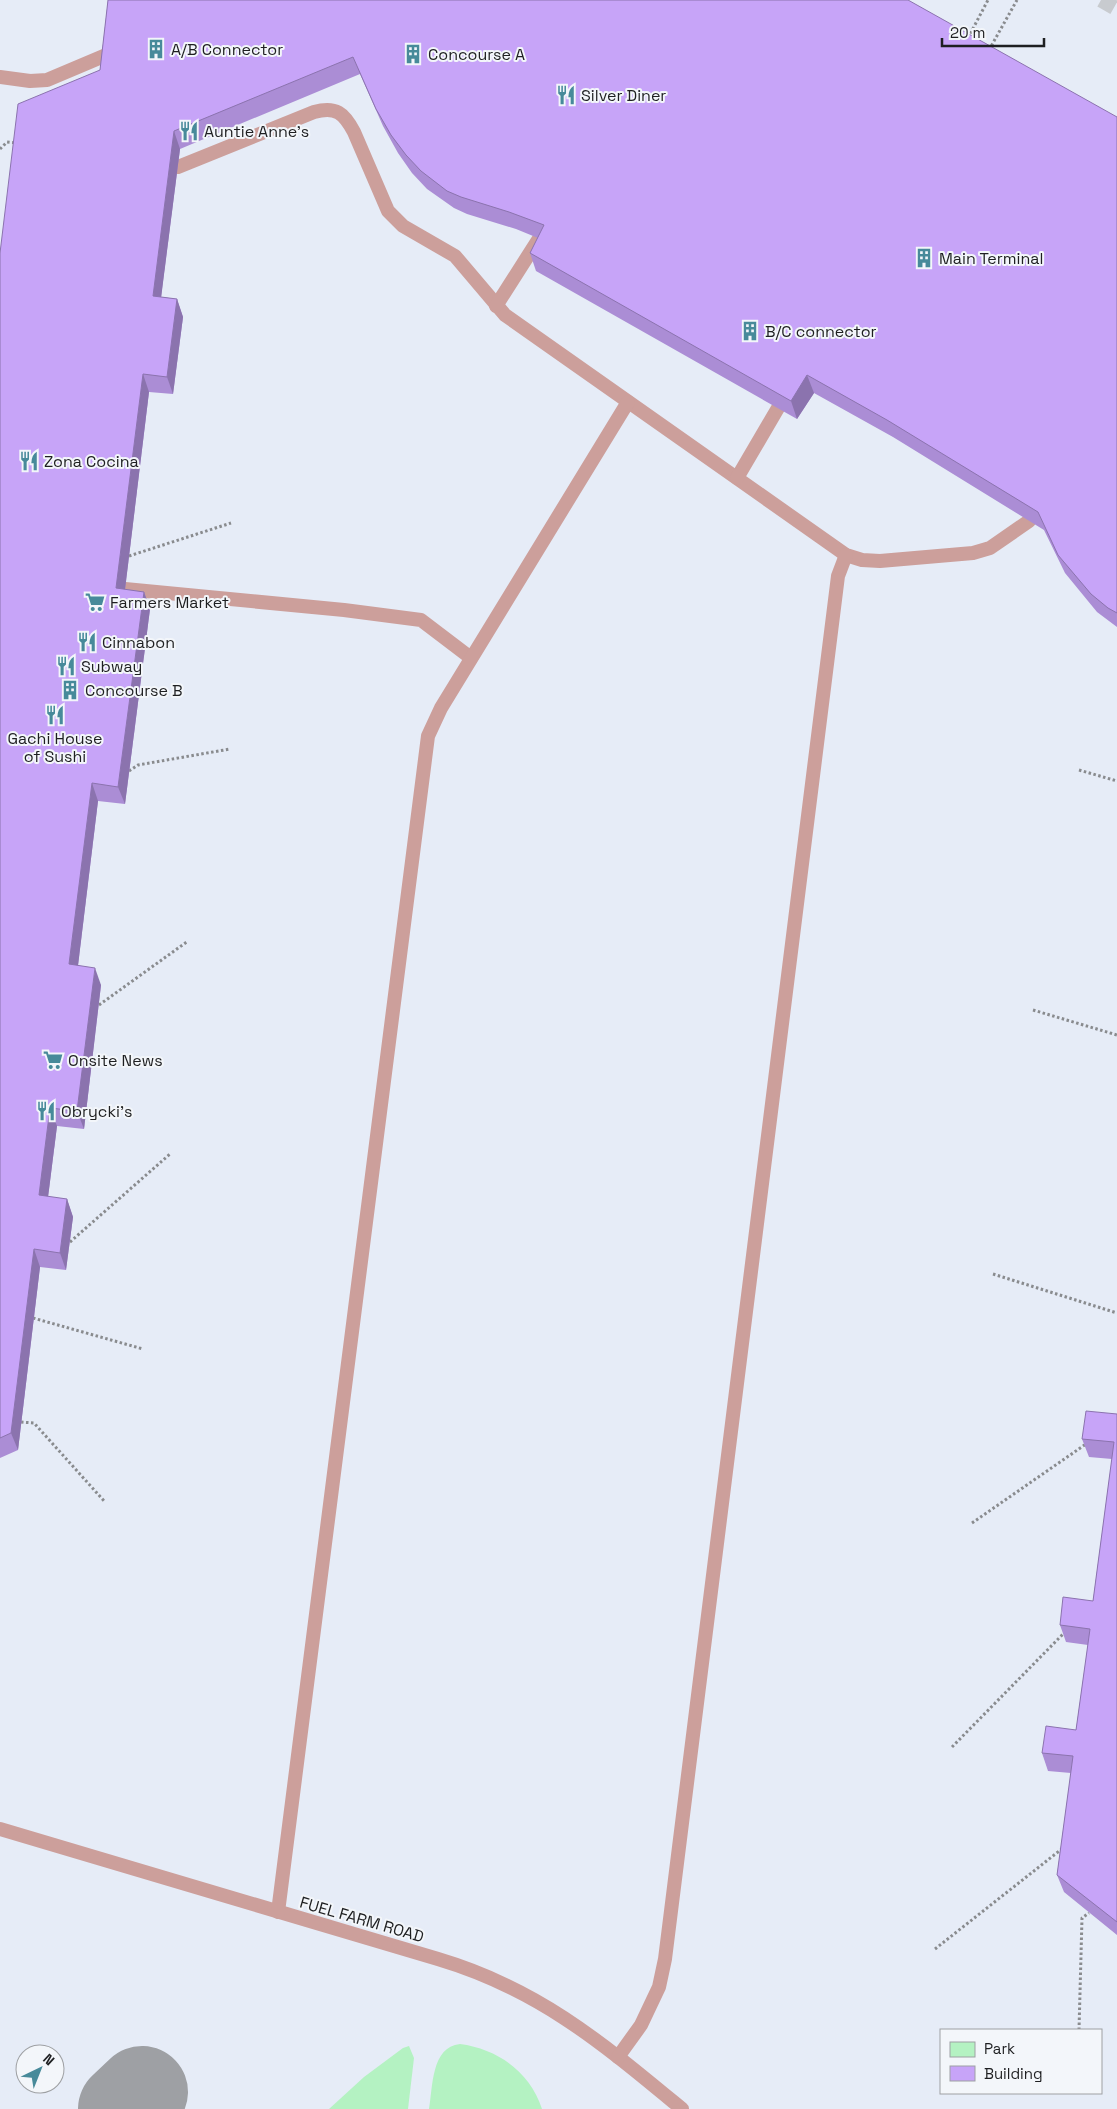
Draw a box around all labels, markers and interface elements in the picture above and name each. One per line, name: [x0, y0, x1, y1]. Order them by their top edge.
scale bar: [942, 15, 1044, 47]
text: 20 m: [950, 23, 985, 42]
building icon: A/B Connector: [145, 38, 167, 60]
place label: A/B Connector: [171, 39, 283, 60]
building icon: Concourse A: [402, 43, 424, 65]
place label: Concourse A: [428, 44, 525, 65]
restaurant icon: Silver Diner: [555, 84, 577, 106]
place label: Silver Diner: [581, 85, 666, 106]
restaurant icon: Auntie Anne's: [178, 120, 200, 142]
place label: Auntie Anne's: [204, 121, 309, 142]
building icon: Main Terminal: [913, 247, 935, 269]
place label: Main Terminal: [939, 248, 1043, 269]
building icon: B/C connector: [739, 320, 761, 342]
place label: B/C connector: [765, 321, 877, 342]
restaurant icon: Zona Cocina: [18, 450, 40, 472]
place label: Zona Cocina: [44, 451, 139, 472]
supermarket icon: Farmers Market: [84, 591, 106, 613]
place label: Farmers Market: [110, 592, 229, 613]
restaurant icon: Cinnabon: [76, 631, 98, 653]
place label: Cinnabon: [102, 632, 175, 653]
restaurant icon: Subway: [55, 655, 77, 677]
place label: Subway: [81, 656, 142, 677]
building icon: Concourse B: [59, 679, 81, 701]
place label: Concourse B: [85, 680, 183, 701]
restaurant icon: Gachi House of Sushi: [44, 704, 66, 726]
place label: Gachi House of Sushi: [7, 728, 103, 767]
supermarket icon: Onsite News: [42, 1049, 64, 1071]
place label: Onsite News: [68, 1050, 163, 1071]
restaurant icon: Obrycki's: [35, 1100, 57, 1122]
place label: Obrycki's: [61, 1101, 132, 1122]
street label: FUEL FARM ROAD: [297, 1892, 426, 1947]
legend: [940, 2029, 1102, 2094]
text: Park: [984, 2039, 1015, 2058]
north arrow: [15, 2044, 65, 2094]
text: N: [39, 2050, 58, 2069]
text: Building: [984, 2064, 1043, 2083]

